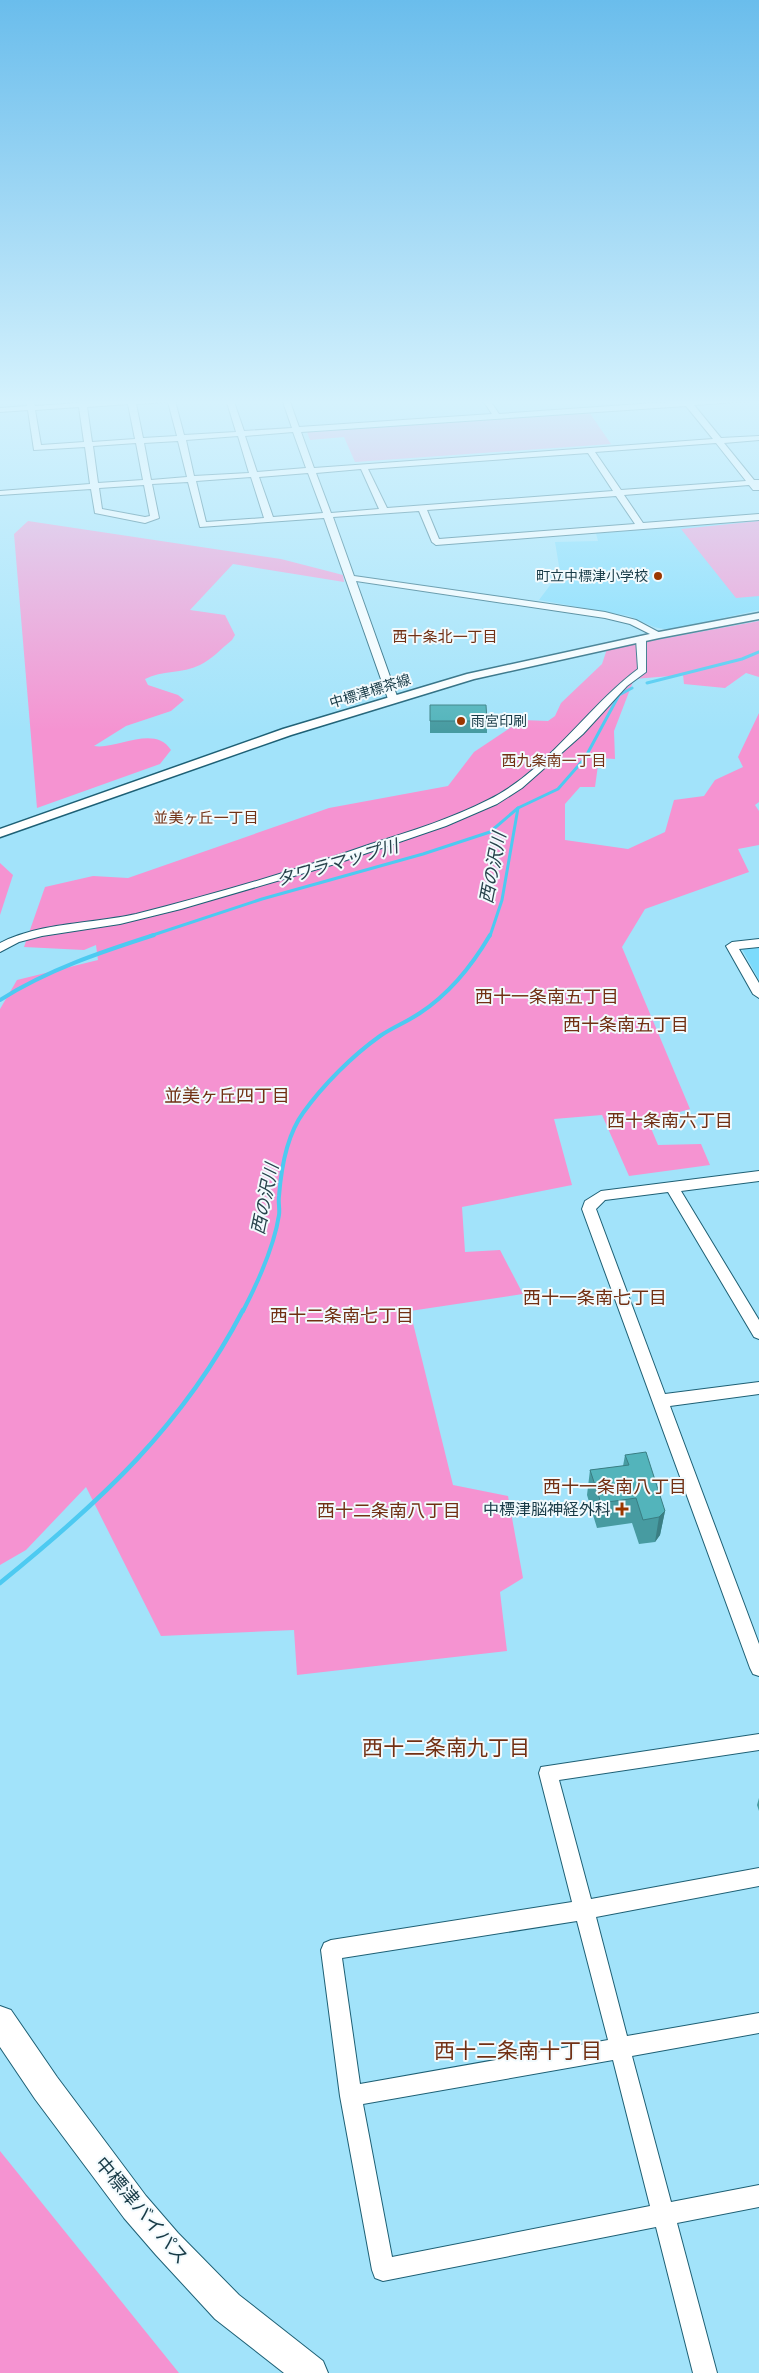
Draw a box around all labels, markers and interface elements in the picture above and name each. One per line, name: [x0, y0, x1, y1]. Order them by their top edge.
place label: 町立中標津小学校: [536, 566, 648, 585]
marker: 町立中標津小学校: [652, 570, 664, 582]
district label: 西十条北一丁目: [392, 626, 498, 646]
street label: 中標津標茶線: [327, 669, 413, 712]
place label: 雨宮印刷: [471, 711, 527, 730]
marker: 雨宮印刷: [455, 715, 467, 727]
district label: 西九条南一丁目: [501, 750, 607, 770]
district label: 並美ヶ丘一丁目: [153, 807, 259, 827]
water label: 西の沢川: [473, 828, 511, 905]
water label: タワラマップ川: [273, 833, 403, 891]
district label: 西十一条南五丁目: [475, 984, 619, 1008]
district label: 西十条南五丁目: [563, 1012, 689, 1036]
district label: 並美ヶ丘四丁目: [164, 1083, 290, 1107]
district label: 西十条南六丁目: [607, 1108, 733, 1132]
water label: 西の沢川: [245, 1159, 284, 1237]
district label: 西十一条南七丁目: [523, 1285, 667, 1309]
district label: 西十二条南七丁目: [270, 1303, 414, 1327]
district label: 西十一条南八丁目: [543, 1474, 687, 1498]
district label: 西十二条南八丁目: [317, 1498, 461, 1522]
place label: 中標津脳神経外科: [483, 1498, 611, 1520]
marker: 中標津脳神経外科: [615, 1502, 629, 1516]
district label: 西十二条南九丁目: [362, 1733, 530, 1761]
district label: 西十二条南十丁目: [434, 2036, 602, 2064]
street label: 中標津バイパス: [90, 2151, 195, 2269]

